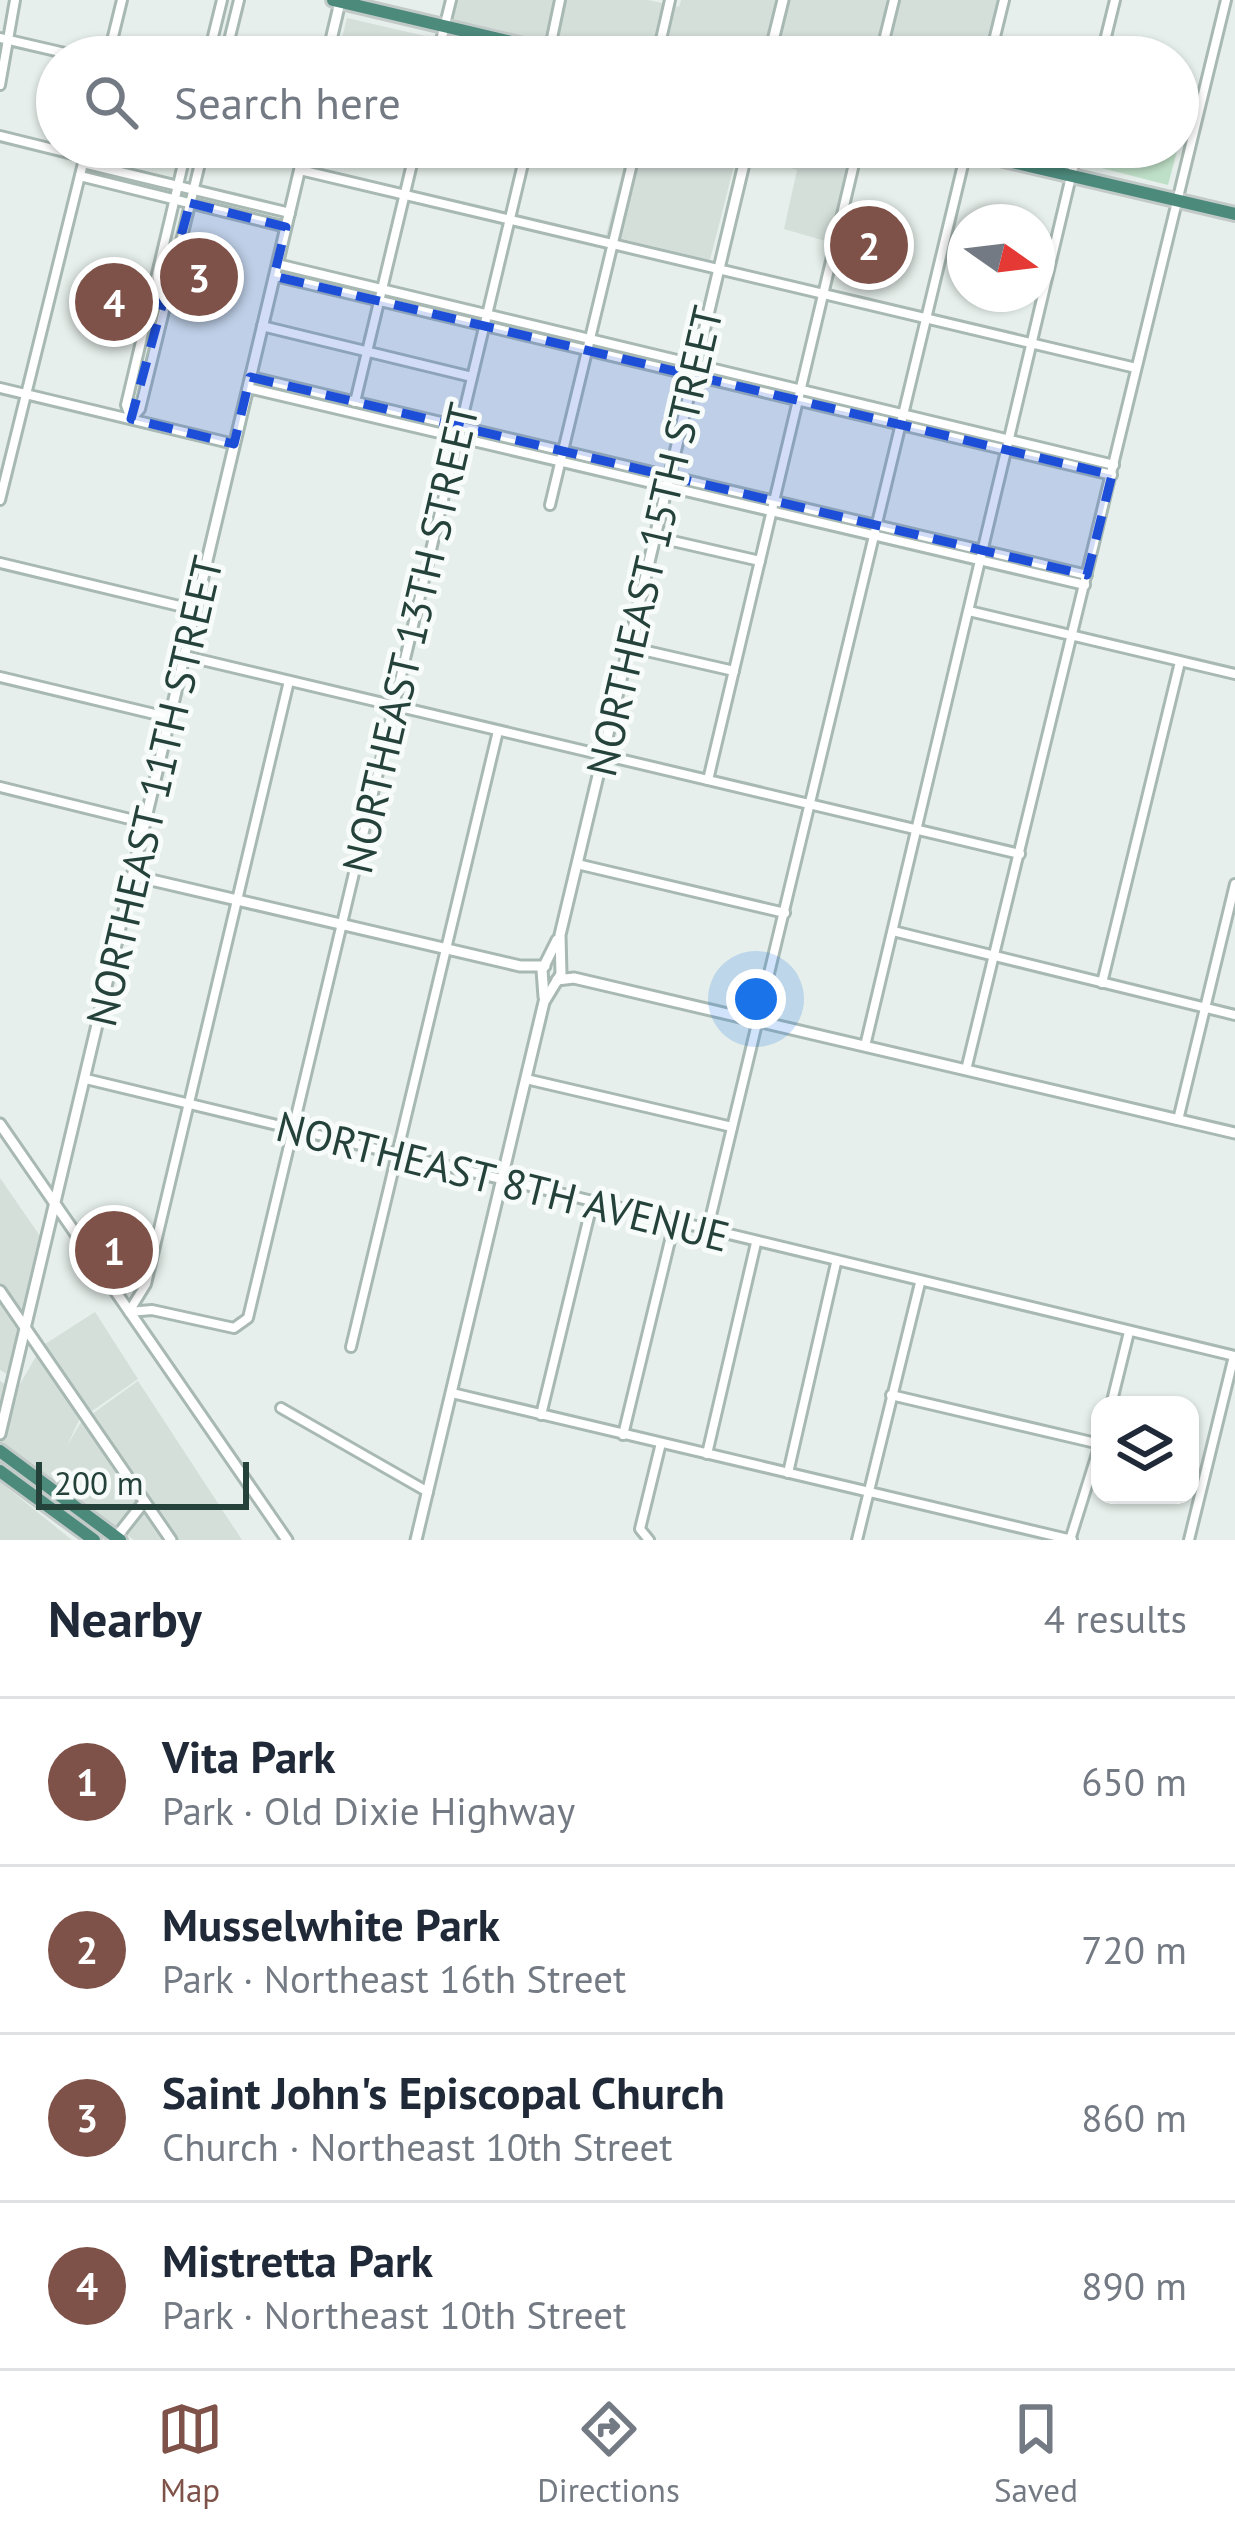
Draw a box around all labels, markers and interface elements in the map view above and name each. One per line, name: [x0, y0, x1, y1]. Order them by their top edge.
search box: [36, 36, 1199, 168]
icon: search: [78, 69, 144, 135]
text: Search here: [174, 73, 401, 131]
pin: 2: [830, 200, 908, 290]
north arrow: [947, 204, 1055, 312]
pin: 3: [160, 232, 238, 322]
pin: 4: [75, 257, 153, 347]
street label: NORTHEAST 15TH STREET: [573, 301, 735, 781]
street label: NORTHEAST 13TH STREET: [329, 398, 491, 878]
street label: NORTHEAST 11TH STREET: [73, 551, 235, 1031]
your location: [726, 969, 786, 1029]
street label: NORTHEAST 8TH AVENUE: [271, 1098, 735, 1264]
pin: 1: [75, 1205, 153, 1295]
map controls: [1091, 1396, 1199, 1504]
button: layers: [1091, 1396, 1199, 1504]
scale bar: [36, 1456, 249, 1509]
text: 200 m: [54, 1461, 144, 1504]
text: Nearby: [48, 1585, 202, 1651]
text: 4 results: [1044, 1593, 1187, 1644]
text: Vita Park: [162, 1727, 335, 1785]
text: 1: [76, 1756, 98, 1807]
text: 650 m: [1081, 1756, 1187, 1807]
text: Park · Old Dixie Highway: [162, 1785, 575, 1836]
text: Musselwhite Park: [162, 1895, 500, 1953]
text: 2: [76, 1924, 98, 1975]
text: 720 m: [1081, 1924, 1187, 1975]
text: Park · Northeast 16th Street: [162, 1953, 626, 2004]
text: Saint John's Episcopal Church: [162, 2063, 725, 2121]
text: 3: [76, 2092, 98, 2143]
text: 860 m: [1081, 2092, 1187, 2143]
text: Church · Northeast 10th Street: [162, 2121, 672, 2172]
text: Mistretta Park: [162, 2231, 433, 2289]
text: 4: [76, 2260, 98, 2311]
text: 890 m: [1081, 2260, 1187, 2311]
text: Park · Northeast 10th Street: [162, 2289, 626, 2340]
tab: Map: [157, 2396, 223, 2511]
tab: Directions: [537, 2396, 680, 2511]
tab: Saved: [994, 2396, 1078, 2511]

